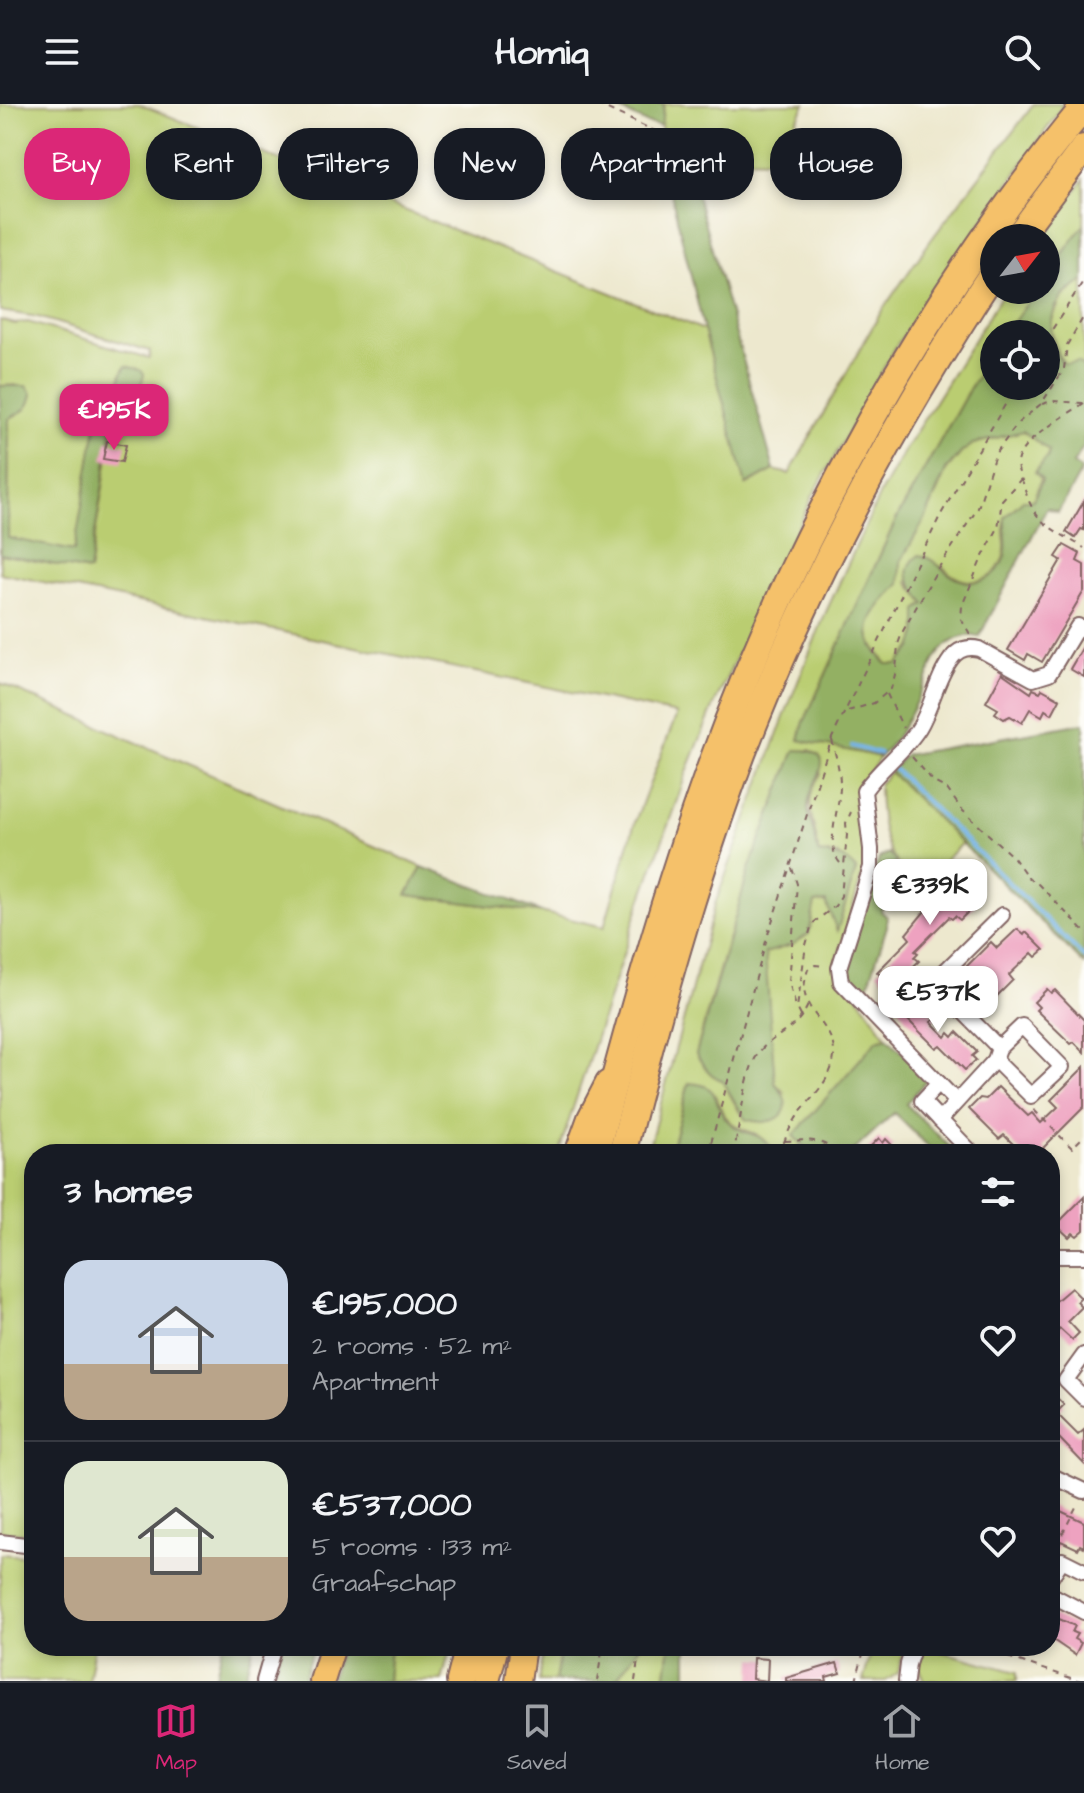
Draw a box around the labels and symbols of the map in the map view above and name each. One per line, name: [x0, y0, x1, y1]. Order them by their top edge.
north arrow: [980, 224, 1060, 304]
pin: €195K: [58, 384, 170, 452]
pin: €339K: [874, 859, 986, 927]
pin: €537K: [882, 966, 994, 1034]

